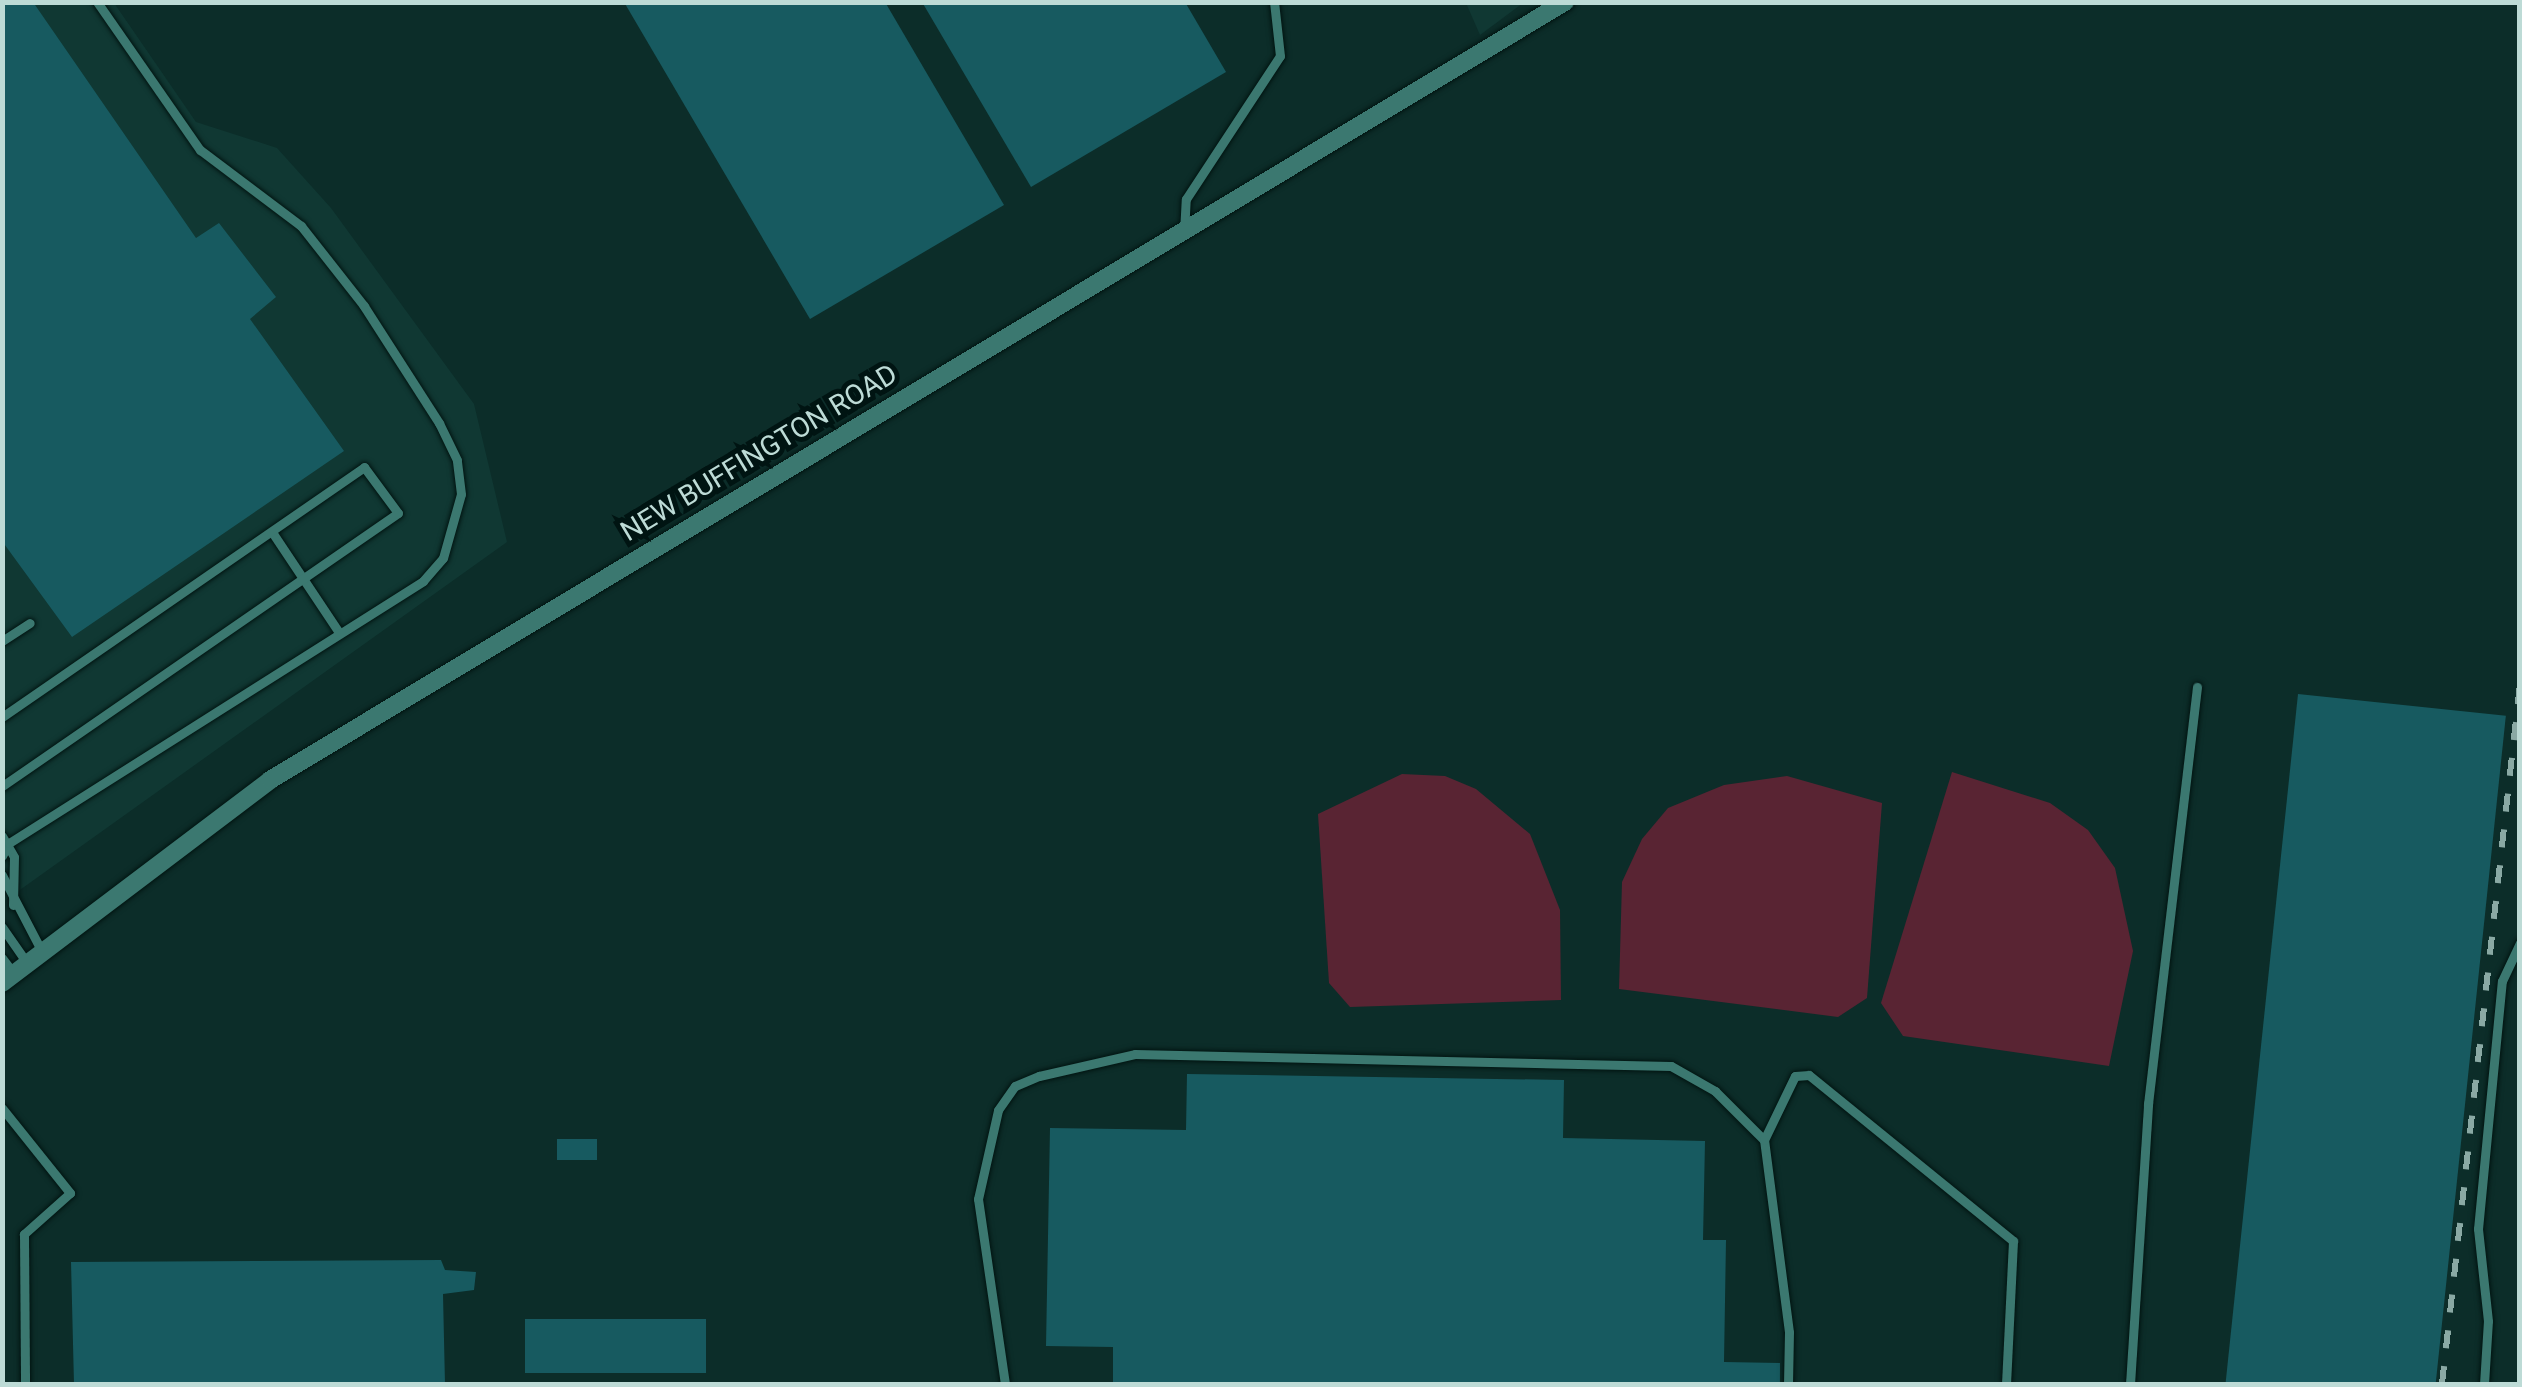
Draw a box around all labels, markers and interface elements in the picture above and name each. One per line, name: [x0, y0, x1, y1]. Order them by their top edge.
street label: NEW BUFFINGTON ROAD: [615, 357, 903, 549]

